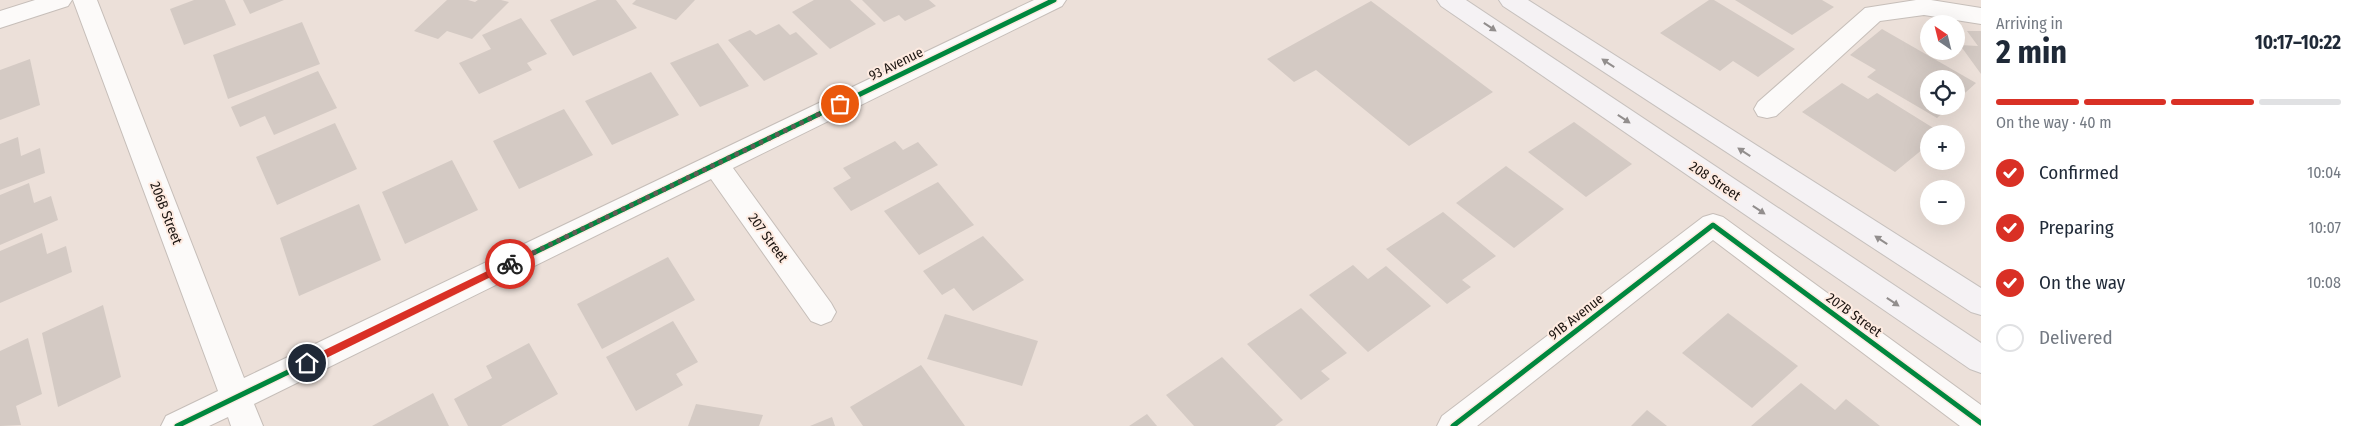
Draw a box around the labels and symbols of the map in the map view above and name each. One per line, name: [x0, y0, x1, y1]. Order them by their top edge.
north arrow: [1920, 15, 1965, 60]
one-way arrow: [1483, 22, 1497, 32]
street label: 93 Avenue: [866, 44, 926, 84]
one-way arrow: [1601, 59, 1614, 68]
pin: [819, 83, 861, 125]
one-way arrow: [1617, 114, 1631, 124]
one-way arrow: [1737, 147, 1750, 157]
street label: 208 Street: [1686, 158, 1744, 205]
street label: 206B Street: [146, 179, 186, 247]
one-way arrow: [1752, 205, 1765, 215]
street label: 207 Street: [744, 210, 792, 266]
one-way arrow: [1874, 235, 1887, 244]
courier: [485, 239, 535, 289]
street label: 207B Street: [1823, 289, 1885, 341]
street label: 91B Avenue: [1545, 290, 1607, 344]
one-way arrow: [1886, 297, 1900, 306]
pin: [286, 342, 328, 384]

